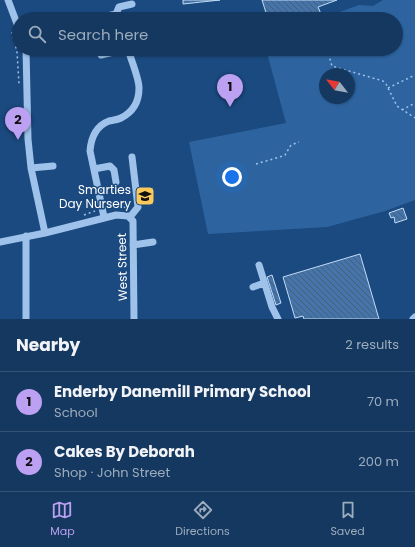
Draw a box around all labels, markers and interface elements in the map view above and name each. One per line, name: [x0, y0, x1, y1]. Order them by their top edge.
search box: [12, 12, 403, 56]
icon: search: [26, 23, 48, 45]
text: Search here: [58, 24, 148, 45]
north arrow: [319, 68, 355, 104]
pin: 1: [217, 74, 243, 107]
pin: 2: [5, 107, 31, 140]
your location: [222, 167, 242, 187]
place label: Smarties Day Nursery: [59, 181, 131, 212]
school or university icon: Smarties Day Nursery: [134, 185, 156, 207]
street label: West Street: [113, 233, 131, 301]
text: Nearby: [16, 333, 80, 357]
text: 2 results: [345, 335, 399, 354]
text: Enderby Danemill Primary School: [54, 381, 311, 402]
text: 1: [27, 392, 31, 411]
text: 70 m: [367, 392, 399, 411]
text: School: [54, 403, 98, 422]
text: Cakes By Deborah: [54, 441, 195, 462]
text: 2: [25, 452, 33, 471]
text: 200 m: [358, 452, 399, 471]
text: Shop · John Street: [54, 463, 170, 482]
tab: Map: [50, 499, 75, 540]
tab: Directions: [175, 499, 230, 540]
tab: Saved: [330, 499, 365, 540]

